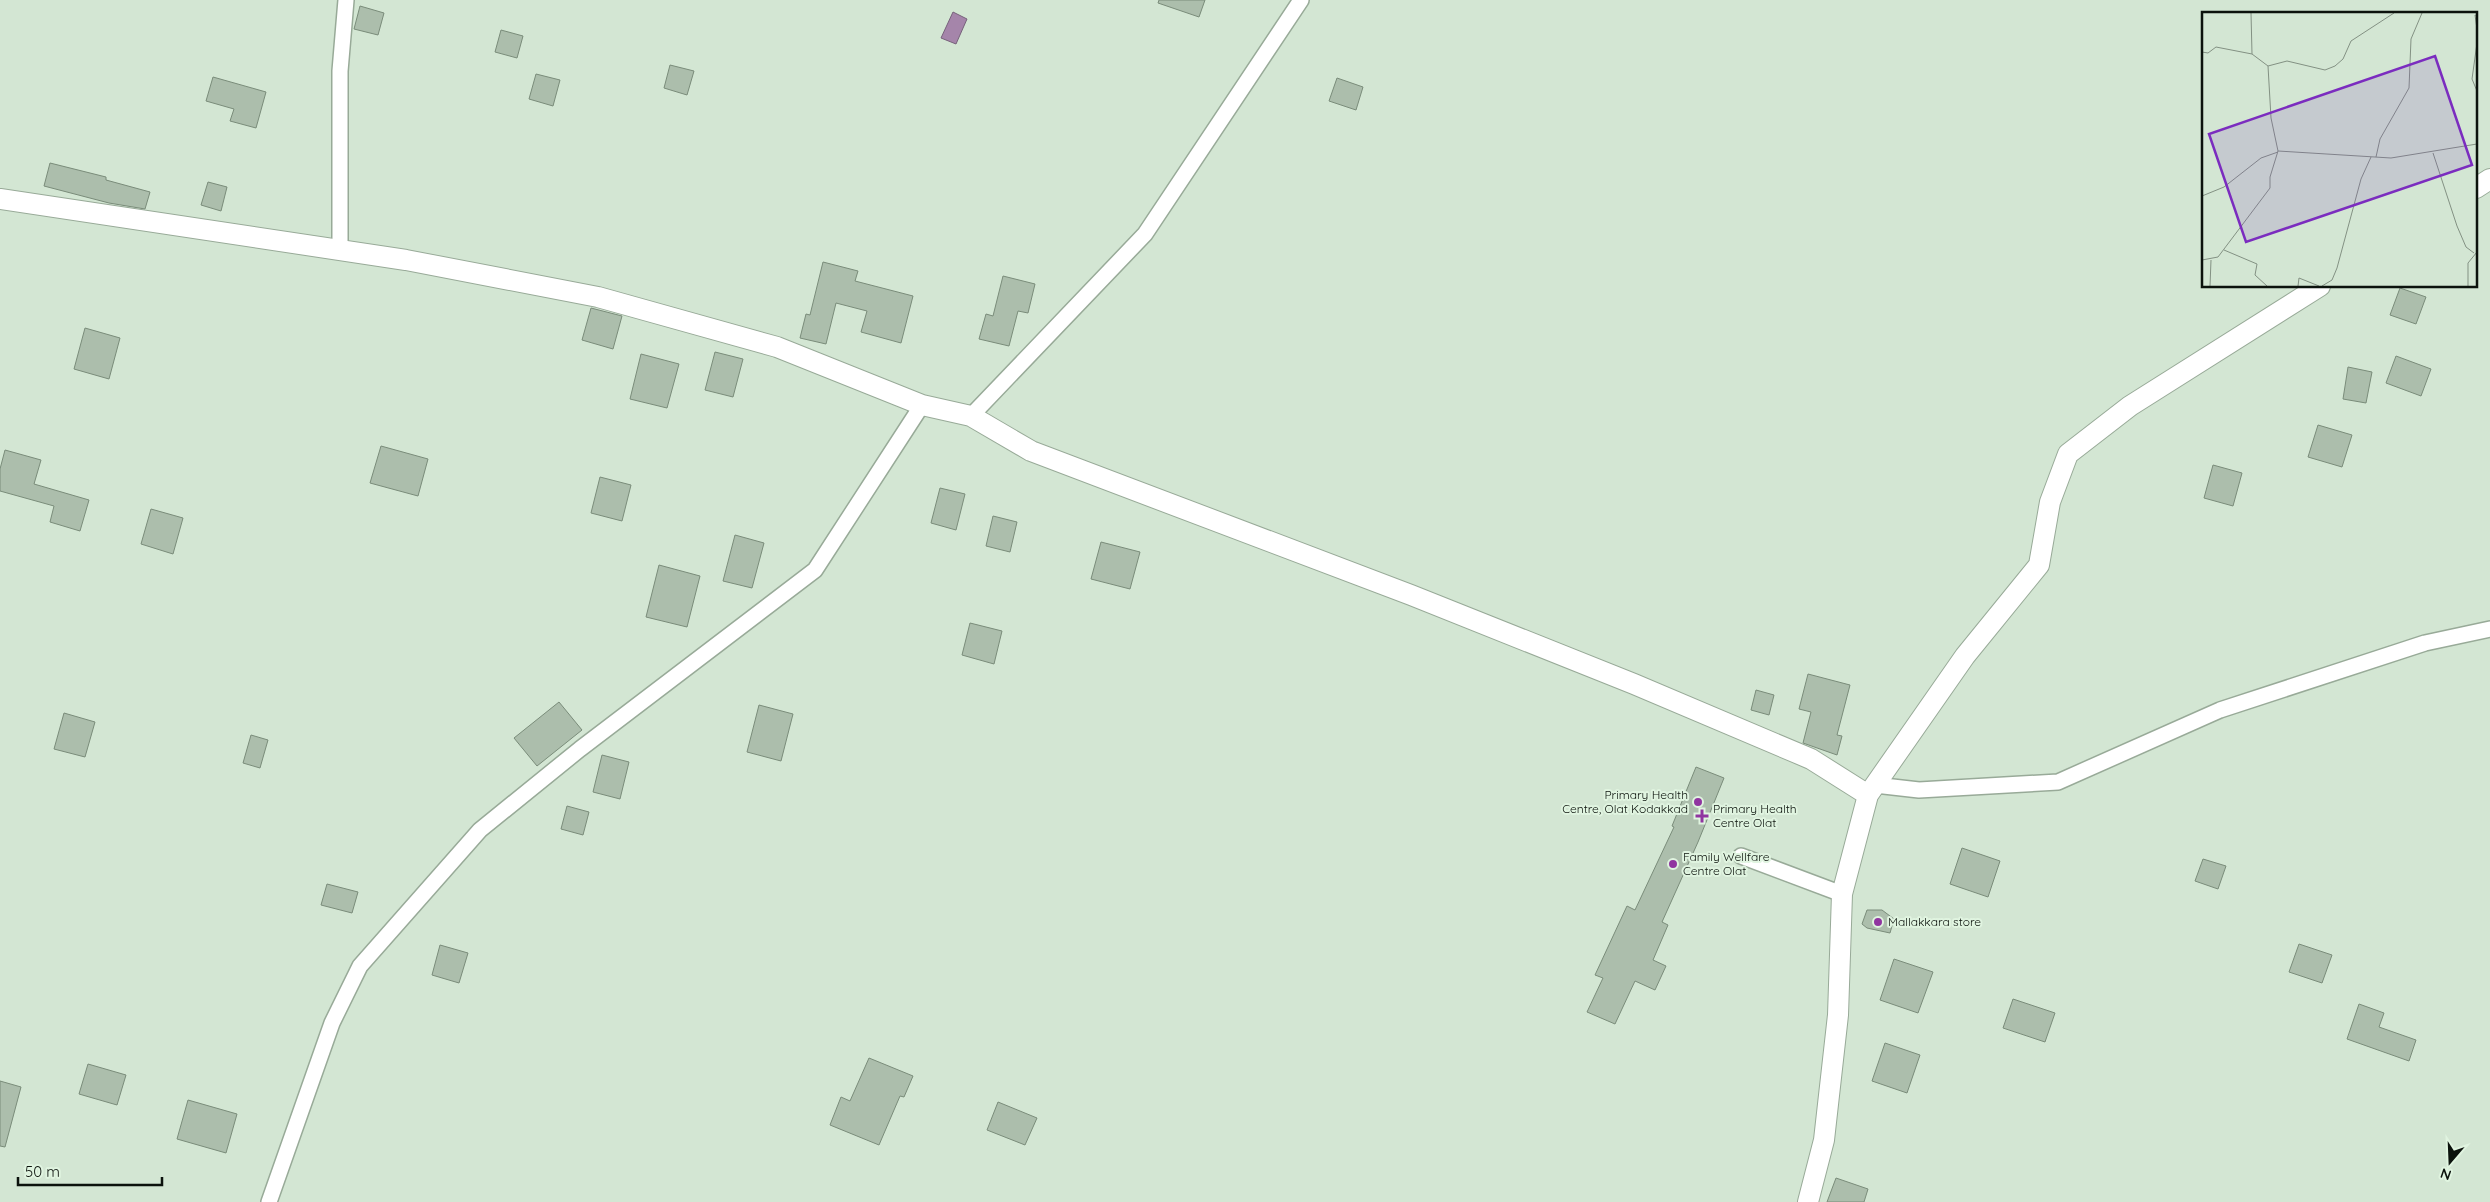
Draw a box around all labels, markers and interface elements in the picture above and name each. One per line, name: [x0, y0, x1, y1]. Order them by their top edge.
inset map: [2202, 12, 2478, 288]
place label: Primary Health Centre, Olat Kodakkad: [1562, 787, 1688, 816]
marker: Primary Health Centre, Olat Kodakkad: [1692, 796, 1704, 808]
place label: Primary Health Centre Olat: [1713, 801, 1797, 830]
marker: Primary Health Centre Olat: [1695, 809, 1709, 823]
place label: Family Wellfare Centre Olat: [1683, 849, 1770, 878]
marker: Family Wellfare Centre Olat: [1667, 858, 1679, 870]
place label: Mallakkara store: [1888, 914, 1981, 929]
marker: Mallakkara store: [1872, 916, 1884, 928]
north arrow: [2425, 1137, 2475, 1187]
scale bar: [18, 1154, 161, 1186]
text: 50 m: [25, 1162, 60, 1181]
text: N: [2438, 1164, 2454, 1184]

